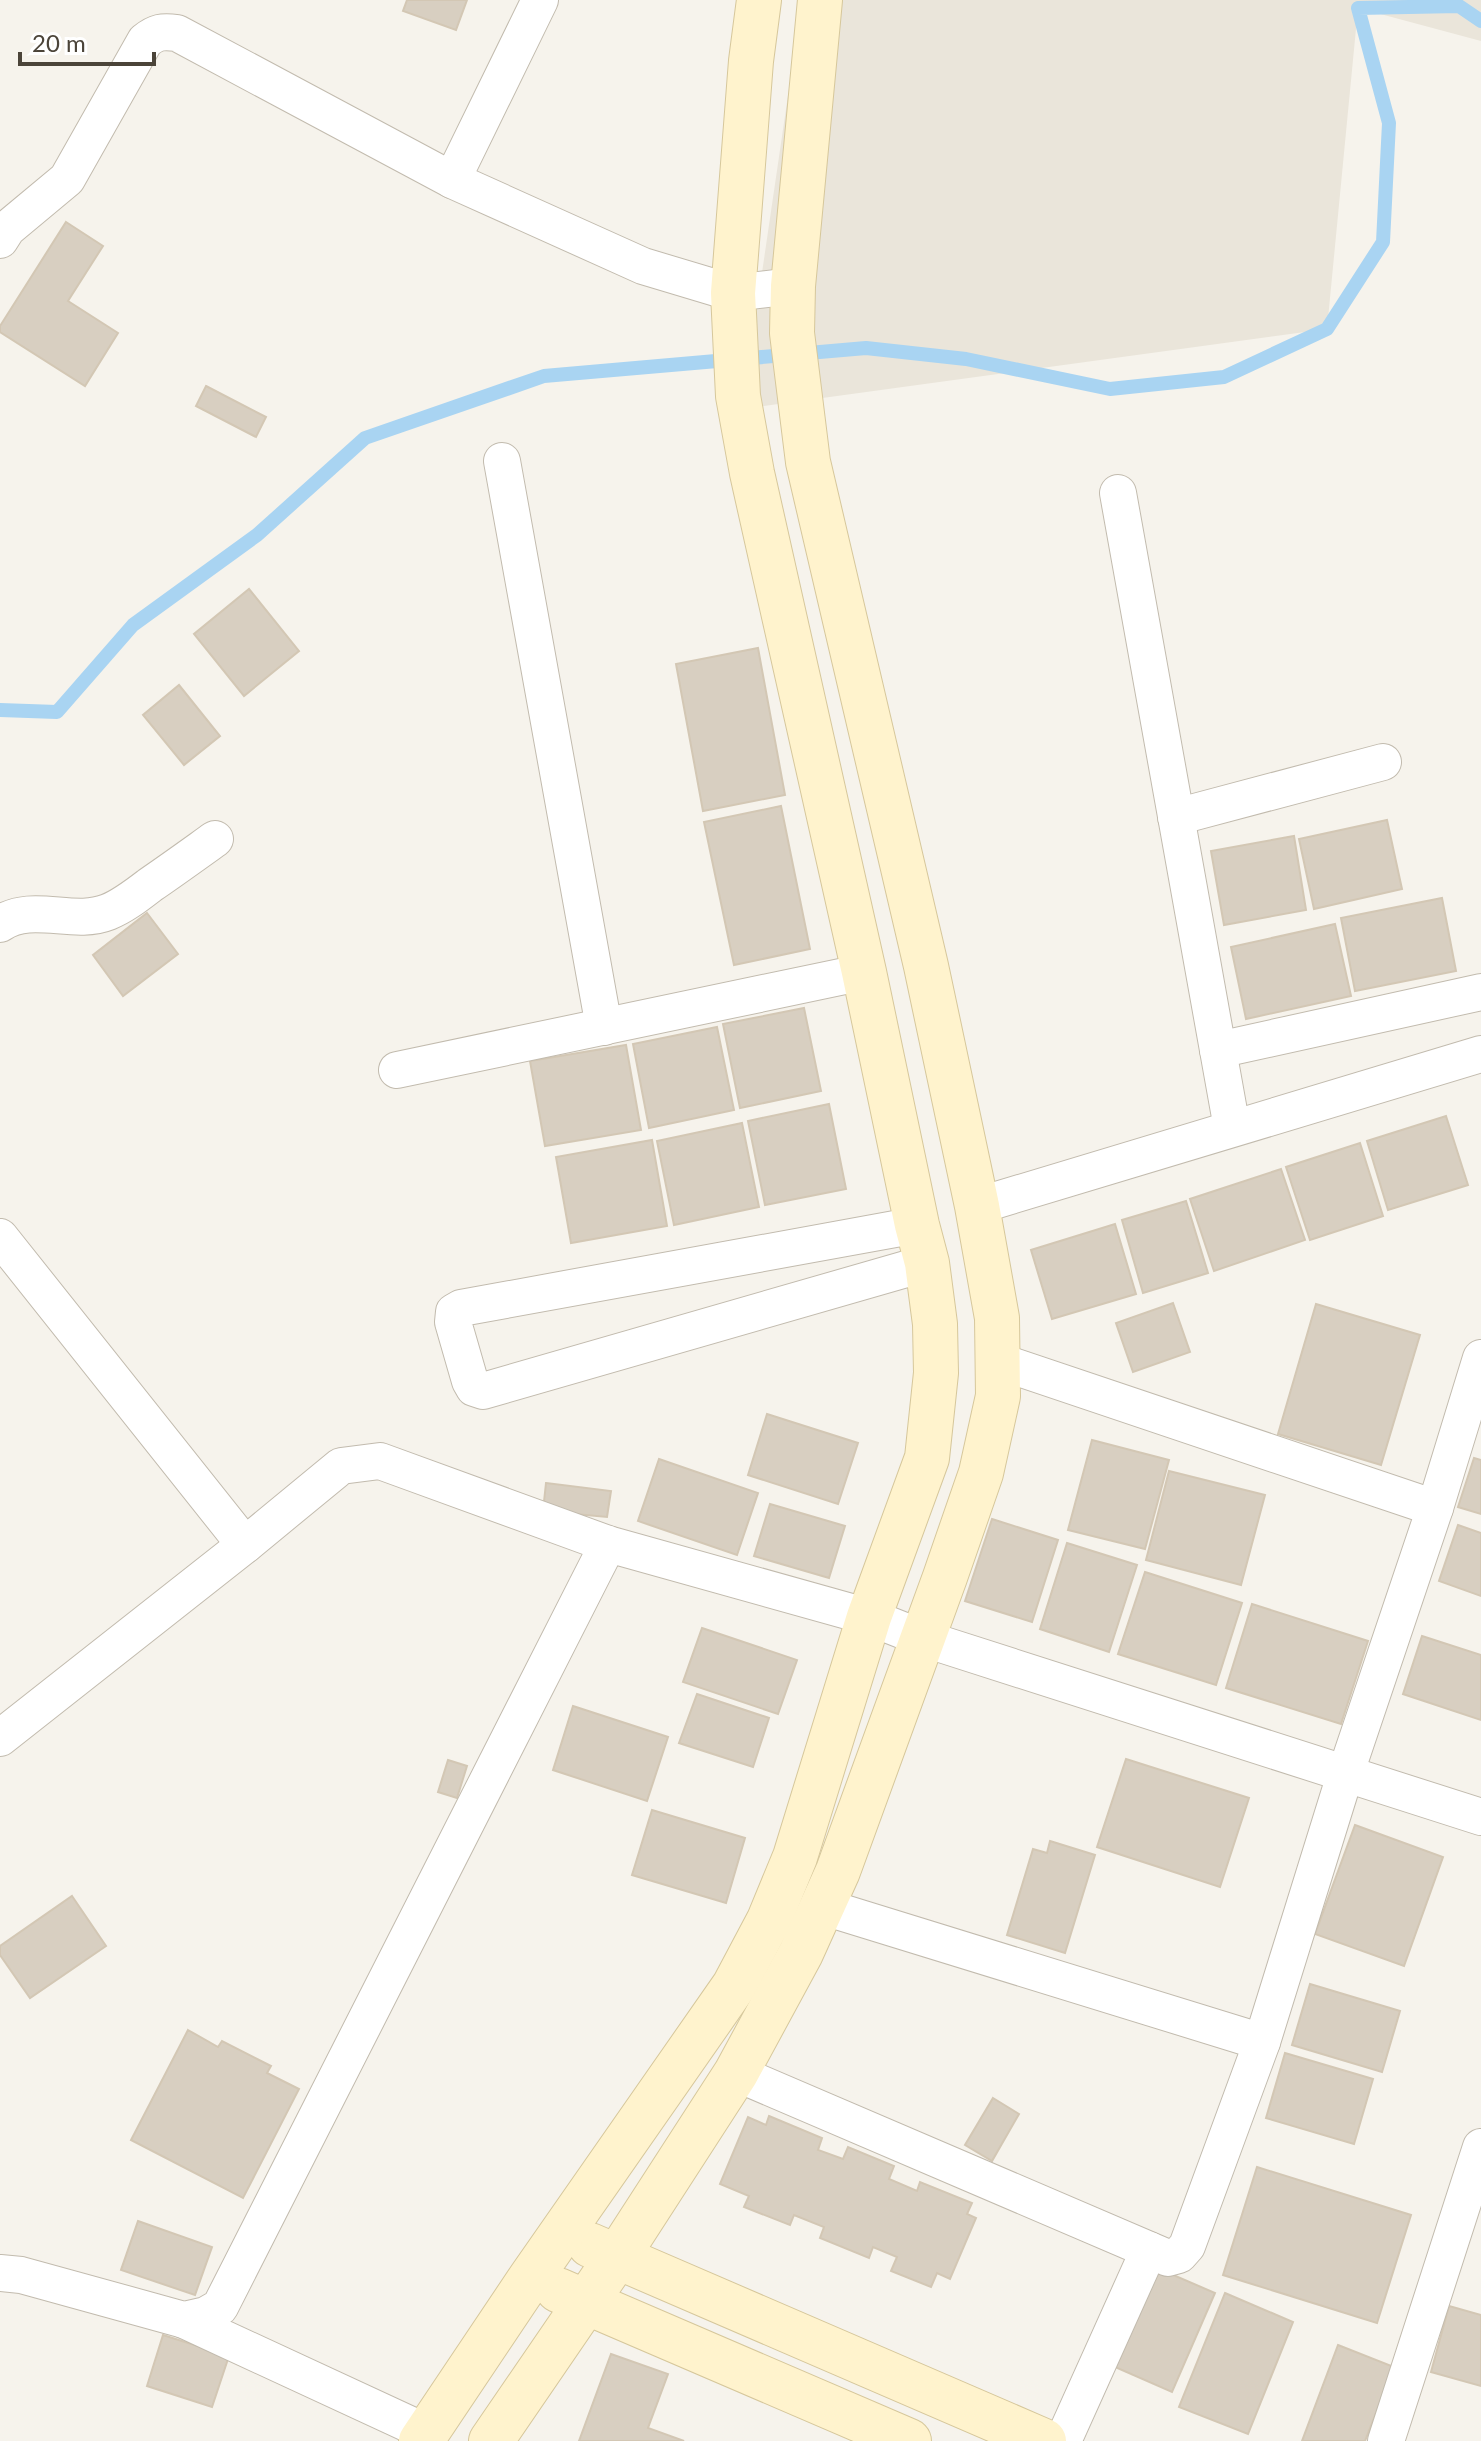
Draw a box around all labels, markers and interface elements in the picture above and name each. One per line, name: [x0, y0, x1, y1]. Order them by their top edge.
scale bar: [20, 16, 154, 66]
text: 20 m: [32, 28, 86, 57]

